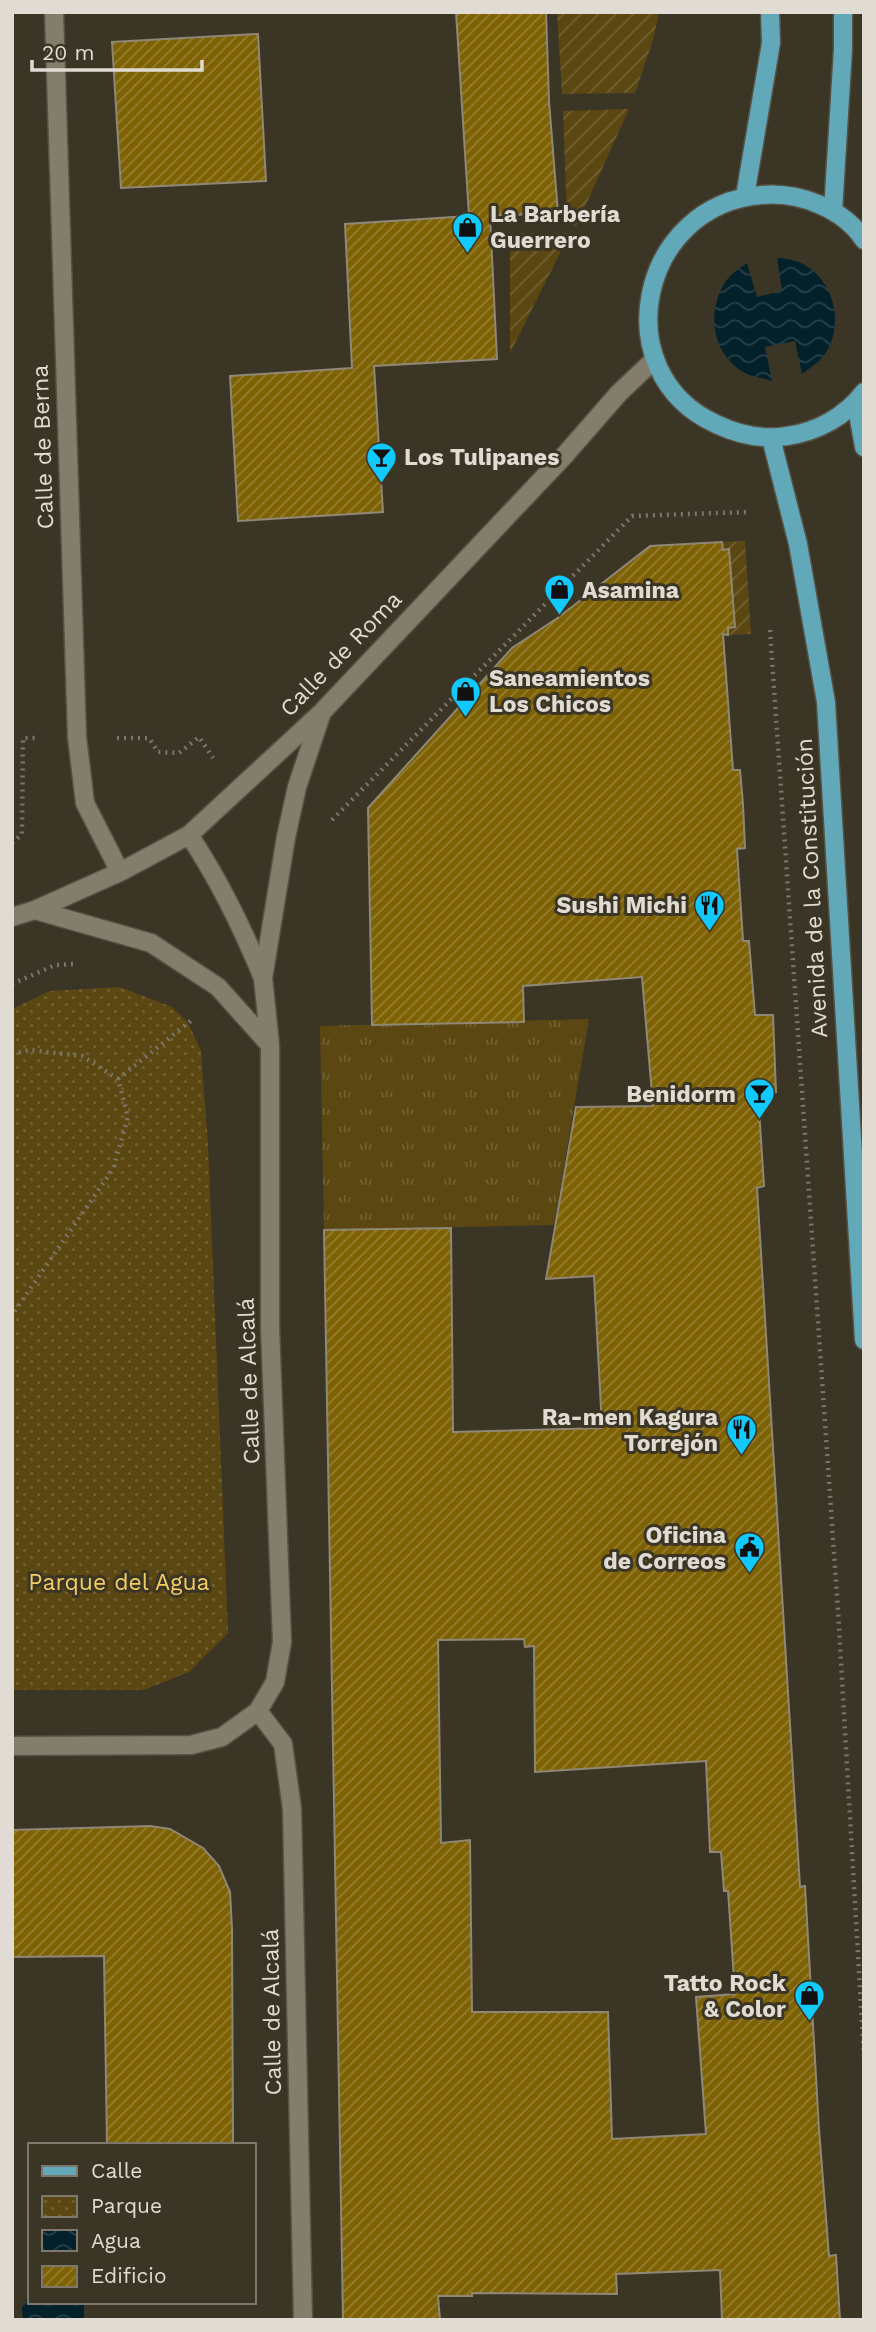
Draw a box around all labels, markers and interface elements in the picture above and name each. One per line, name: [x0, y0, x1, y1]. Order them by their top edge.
scale bar: [32, 28, 201, 72]
text: 20 m: [42, 40, 94, 65]
place label: La Barbería Guerrero: [490, 201, 621, 254]
shop icon: La Barbería Guerrero: [450, 210, 484, 254]
street label: Calle de Berna: [27, 364, 59, 530]
bar icon: Los Tulipanes: [364, 440, 398, 484]
place label: Los Tulipanes: [404, 444, 559, 471]
shop icon: Asamina: [542, 573, 576, 617]
place label: Asamina: [582, 577, 680, 604]
street label: Calle de Roma: [275, 586, 407, 722]
place label: Saneamientos Los Chicos: [489, 665, 650, 718]
shop icon: Saneamientos Los Chicos: [449, 674, 483, 718]
street label: Avenida de la Constitución: [791, 737, 833, 1039]
restaurant icon: Sushi Michi: [693, 888, 727, 932]
place label: Sushi Michi: [557, 892, 687, 919]
bar icon: Benidorm: [742, 1077, 776, 1121]
place label: Benidorm: [626, 1081, 736, 1108]
street label: Calle de Alcalá: [233, 1297, 265, 1465]
place label: Ra-men Kagura Torrejón: [542, 1404, 719, 1457]
restaurant icon: Ra-men Kagura Torrejón: [724, 1413, 758, 1457]
place label: Oficina de Correos: [603, 1522, 727, 1575]
public building icon: Oficina de Correos: [732, 1531, 766, 1575]
park label: Parque del Agua: [28, 1569, 210, 1596]
street label: Calle de Alcalá: [257, 1928, 287, 2096]
place label: Tatto Rock & Color: [664, 1970, 787, 2023]
shop icon: Tatto Rock & Color: [792, 1979, 826, 2023]
legend: [28, 2143, 256, 2304]
text: Calle: [91, 2158, 142, 2183]
text: Parque: [91, 2193, 162, 2218]
text: Agua: [91, 2228, 141, 2253]
text: Edificio: [91, 2263, 167, 2288]

